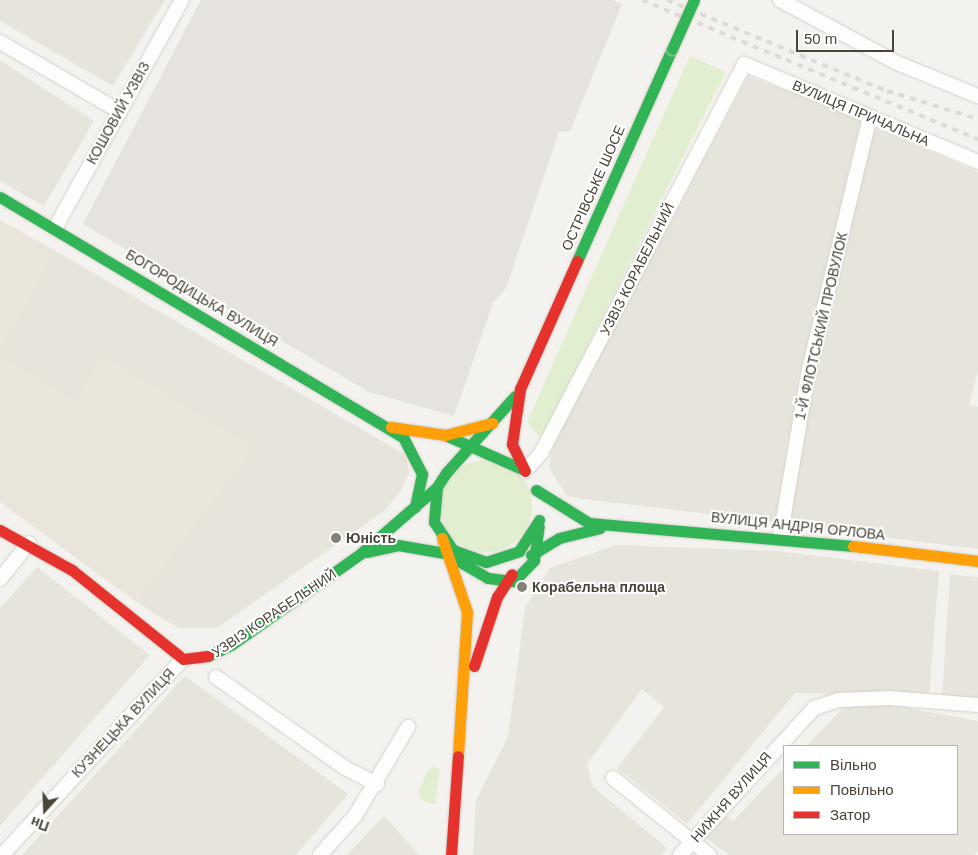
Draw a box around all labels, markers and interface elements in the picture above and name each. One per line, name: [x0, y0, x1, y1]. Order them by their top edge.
scale bar: [798, 20, 896, 52]
text: 50 m: [804, 30, 837, 47]
street label: КОШОВИЙ УЗВІЗ: [83, 59, 153, 167]
street label: ВУЛИЦЯ ПРИЧАЛЬНА: [790, 77, 932, 149]
street label: ОСТРІВСЬКЕ ШОСЕ: [558, 123, 628, 253]
street label: УЗВІЗ КОРАБЕЛЬНИЙ: [596, 200, 678, 338]
street label: 1-Й ФЛОТСЬКИЙ ПРОВУЛОК: [791, 230, 851, 422]
street label: БОГОРОДИЦЬКА ВУЛИЦЯ: [123, 246, 281, 350]
street label: ВУЛИЦЯ АНДРІЯ ОРЛОВА: [710, 509, 886, 543]
place label: Юність: [346, 530, 396, 546]
marker: Юність: [330, 532, 342, 544]
street label: УЗВІЗ КОРАБЕЛЬНИЙ: [209, 565, 339, 661]
place label: Корабельна площа: [532, 579, 665, 595]
marker: Корабельна площа: [516, 581, 528, 593]
street label: КУЗНЕЦЬКА ВУЛИЦЯ: [68, 665, 178, 781]
legend: [783, 745, 958, 835]
street label: НИЖНЯ ВУЛИЦЯ: [687, 748, 775, 846]
text: Вільно: [830, 756, 877, 773]
text: Повільно: [830, 781, 894, 798]
north arrow: [20, 785, 70, 835]
text: Затор: [830, 806, 870, 823]
text: Пн: [28, 813, 51, 835]

